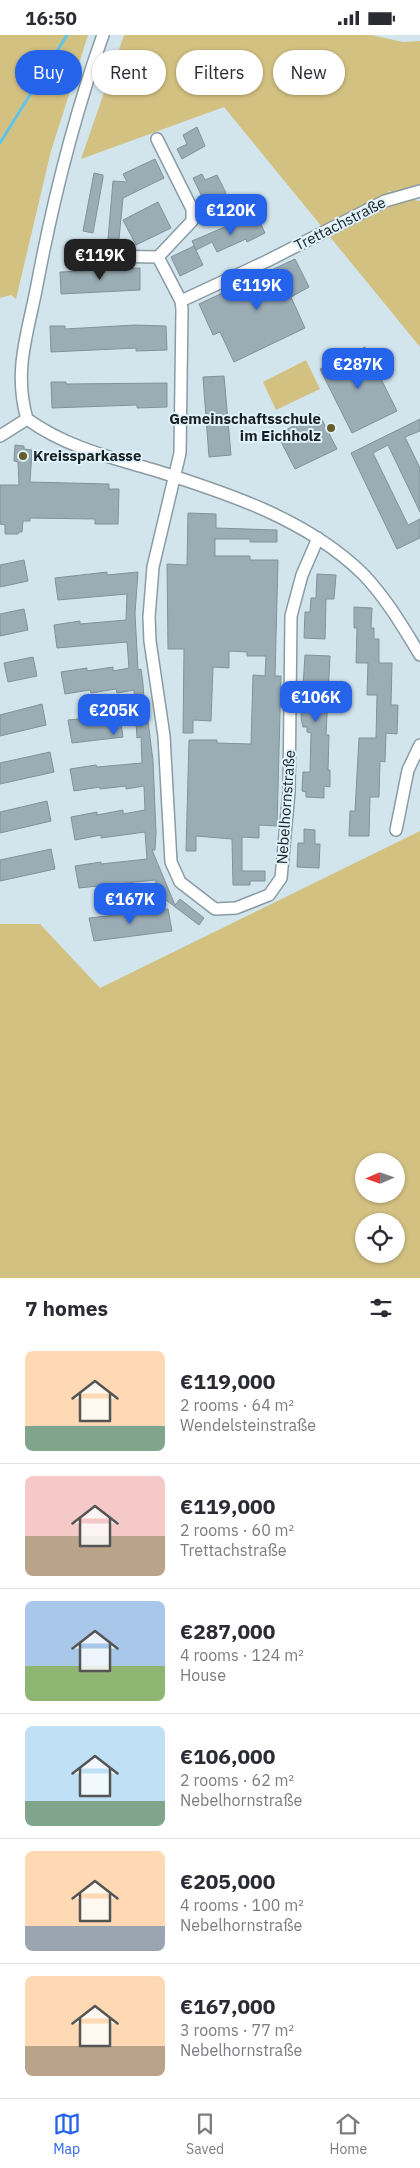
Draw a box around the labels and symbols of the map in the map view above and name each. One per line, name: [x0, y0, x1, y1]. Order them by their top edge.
street label: Trettachstraße: [291, 192, 389, 255]
pin: €120K: [196, 193, 266, 236]
pin: €119K: [65, 239, 135, 281]
pin: €119K: [222, 269, 292, 311]
pin: €287K: [323, 347, 393, 390]
place label: Gemeinschaftsschule im Eichholz: [169, 409, 321, 445]
marker: Gemeinschaftsschule im Eichholz: [325, 422, 337, 434]
place label: Kreissparkasse: [33, 446, 141, 465]
marker: Kreissparkasse: [17, 450, 29, 462]
pin: €106K: [281, 681, 351, 723]
pin: €205K: [79, 693, 149, 736]
street label: Nebelhornstraße: [272, 749, 299, 865]
pin: €167K: [95, 883, 165, 925]
north arrow: [355, 1153, 405, 1203]

